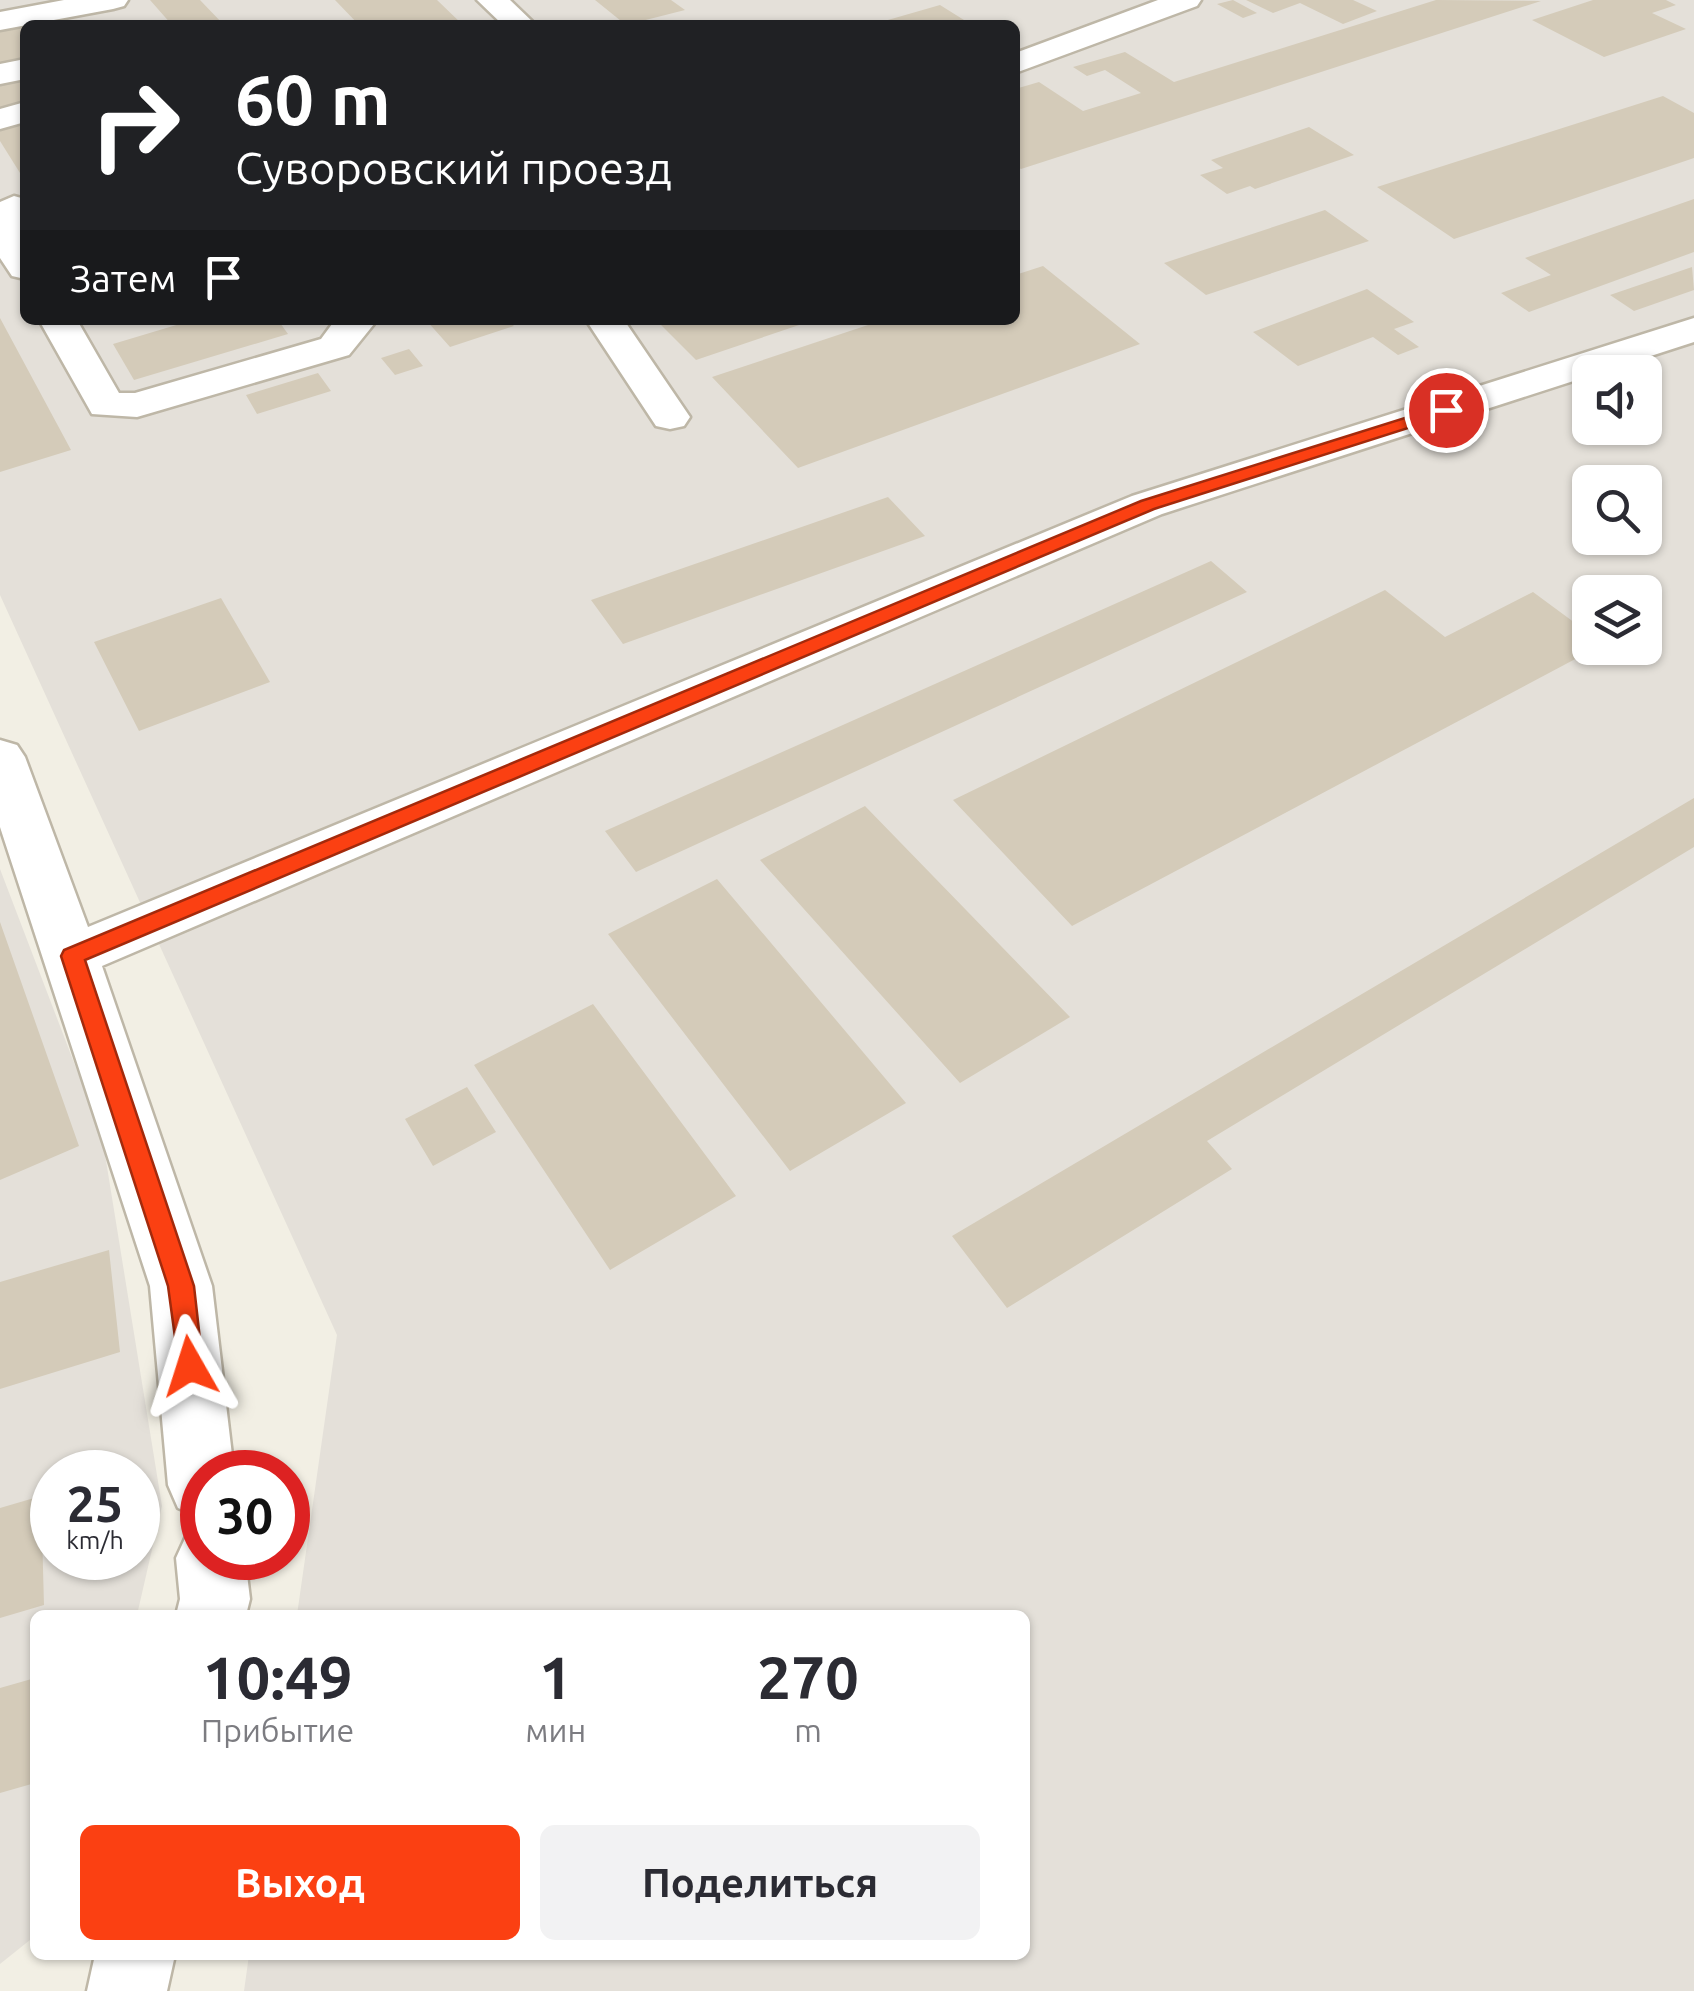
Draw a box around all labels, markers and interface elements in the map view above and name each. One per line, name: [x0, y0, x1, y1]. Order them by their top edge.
icon: right: [70, 60, 200, 190]
text: 60 m: [235, 60, 391, 138]
text: Суворовский проезд: [235, 142, 672, 193]
icon: arrive: [196, 250, 251, 305]
text: Затем: [70, 257, 176, 299]
map controls: [1572, 355, 1662, 665]
button: sound: [1572, 355, 1662, 445]
pin: [1404, 368, 1489, 453]
icon: arrive: [1419, 383, 1474, 438]
button: search: [1572, 465, 1662, 555]
button: layers: [1572, 575, 1662, 665]
position arrow: [138, 1314, 242, 1418]
speed limit sign: 30: [180, 1450, 310, 1580]
text: 25: [67, 1475, 123, 1531]
text: km/h: [66, 1526, 124, 1554]
text: 10:49: [203, 1643, 353, 1710]
text: 1: [539, 1643, 573, 1710]
text: 270: [757, 1643, 859, 1710]
text: Прибытие: [201, 1712, 354, 1748]
text: мин: [525, 1712, 586, 1748]
text: m: [794, 1712, 822, 1748]
button: Выход: [80, 1825, 520, 1940]
button: Поделиться: [540, 1825, 980, 1940]

